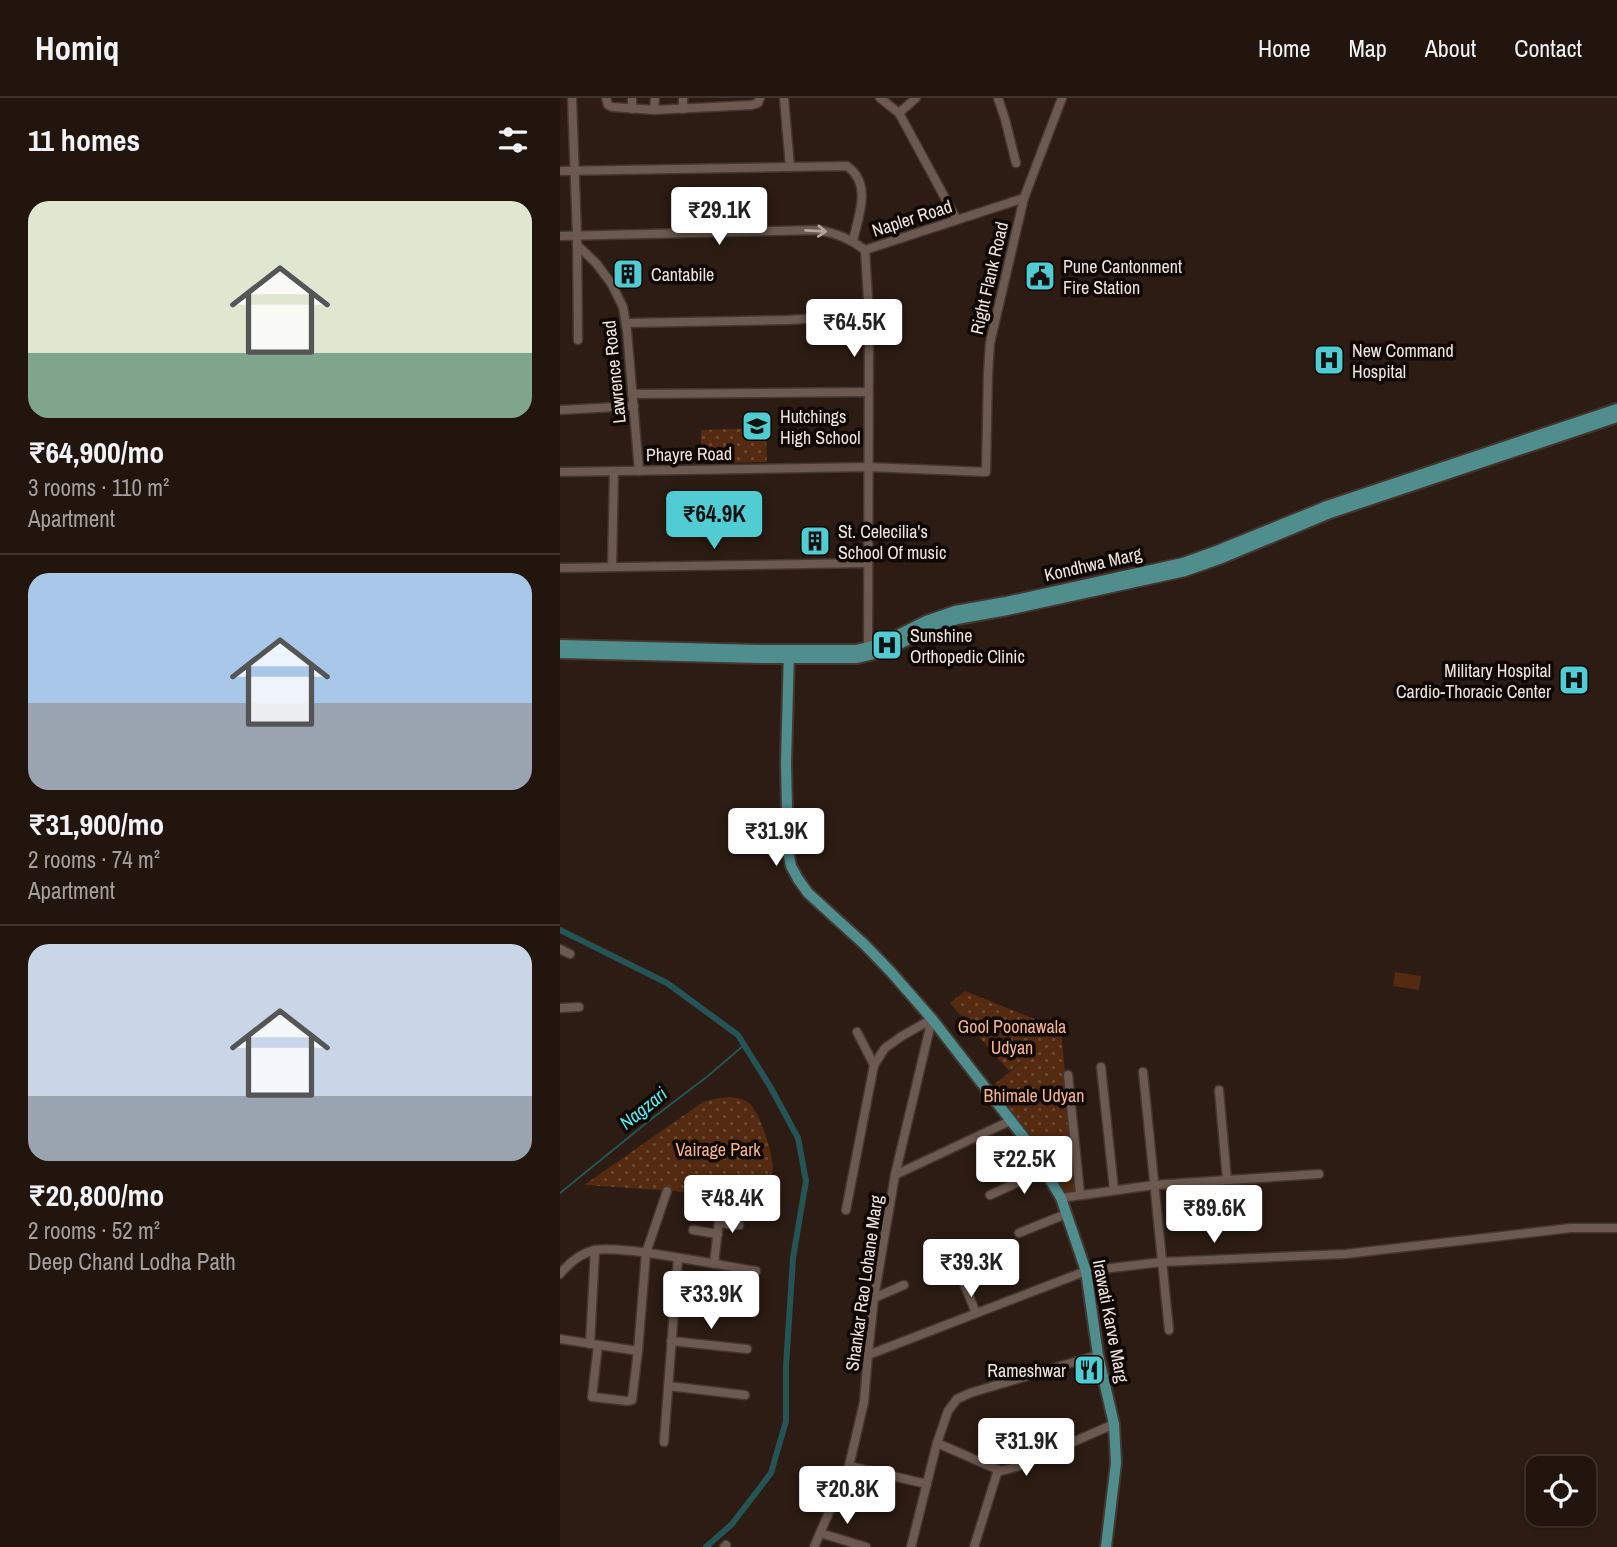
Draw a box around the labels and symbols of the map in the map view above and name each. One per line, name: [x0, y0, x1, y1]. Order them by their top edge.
pin: ₹29.1K: [662, 188, 776, 247]
street label: Napler Road: [869, 193, 955, 243]
street label: Right Flank Road: [964, 219, 1014, 337]
one-way arrow: [805, 225, 828, 238]
place label: Pune Cantonment Fire Station: [1063, 254, 1182, 300]
building icon: Cantabile: [611, 257, 645, 291]
public building icon: Pune Cantonment Fire Station: [1023, 259, 1057, 293]
place label: Cantabile: [651, 262, 714, 287]
pin: ₹64.5K: [797, 300, 911, 359]
street label: Lawrence Road: [596, 319, 632, 425]
place label: New Command Hospital: [1352, 338, 1454, 384]
hospital icon: New Command Hospital: [1312, 343, 1346, 377]
place label: Hutchings High School: [780, 404, 860, 450]
school or university icon: Hutchings High School: [740, 409, 774, 443]
street label: Phayre Road: [646, 441, 732, 467]
pin: ₹64.9K: [657, 491, 771, 551]
place label: St. Celecilia's School Of music: [838, 519, 946, 565]
building icon: St. Celecilia's School Of music: [798, 524, 832, 558]
street label: Kondhwa Marg: [1042, 540, 1145, 587]
place label: Sunshine Orthopedic Clinic: [910, 623, 1025, 669]
hospital icon: Sunshine Orthopedic Clinic: [870, 628, 904, 662]
place label: Military Hospital Cardio-Thoracic Center: [1396, 658, 1551, 704]
hospital icon: Military Hospital Cardio-Thoracic Center: [1557, 663, 1591, 697]
pin: ₹31.9K: [719, 808, 833, 868]
park label: Gool Poonawala Udyan: [958, 1014, 1066, 1060]
water label: Nagzari: [614, 1080, 673, 1135]
park label: Bhimale Udyan: [984, 1083, 1084, 1108]
pin: ₹22.5K: [967, 1136, 1081, 1196]
park label: Vairage Park: [675, 1137, 761, 1162]
pin: ₹48.4K: [675, 1176, 789, 1235]
pin: ₹89.6K: [1157, 1186, 1271, 1245]
street label: Shankar Rao Lohane Marg: [839, 1193, 889, 1372]
pin: ₹39.3K: [914, 1240, 1028, 1299]
street label: Irawati Karve Marg: [1087, 1257, 1135, 1385]
pin: ₹33.9K: [654, 1272, 768, 1331]
restaurant icon: Rameshwar: [1072, 1353, 1106, 1387]
place label: Rameshwar: [987, 1358, 1066, 1383]
pin: ₹31.9K: [969, 1418, 1083, 1478]
pin: ₹20.8K: [790, 1466, 904, 1526]

